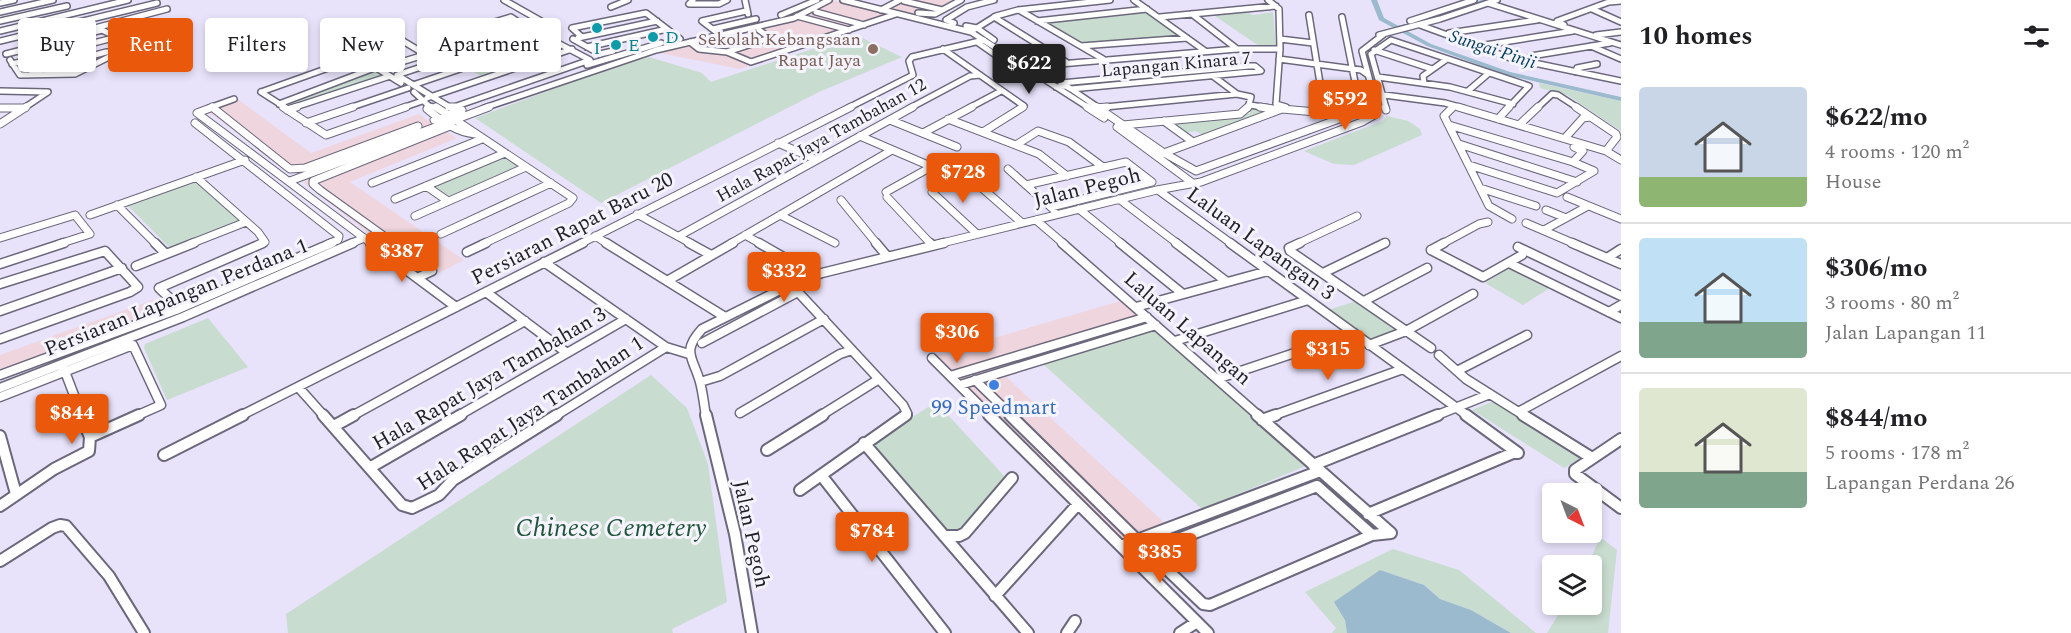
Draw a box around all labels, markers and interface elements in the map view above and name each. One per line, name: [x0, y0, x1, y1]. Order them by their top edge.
text: 10 homes: [1639, 16, 1753, 56]
chip: Buy: [18, 18, 96, 72]
chip: Rent: [108, 18, 193, 72]
chip: Filters: [205, 18, 308, 72]
chip: New: [320, 18, 405, 72]
chip: Apartment: [417, 18, 561, 72]
icon: filters: [2020, 20, 2053, 53]
marker: I: [590, 21, 604, 35]
water label: Sungai Pinji: [1446, 23, 1540, 76]
place label: D: [665, 24, 679, 51]
place label: Sekolah Kebangsaan Rapat Jaya: [698, 26, 861, 74]
marker: D: [646, 30, 660, 44]
place label: E: [628, 32, 640, 59]
place label: I: [593, 35, 601, 62]
marker: E: [609, 38, 623, 52]
marker: Sekolah Kebangsaan Rapat Jaya: [866, 42, 880, 56]
pin: $622: [993, 44, 1065, 95]
street label: Lapangan Kinara 7: [1100, 44, 1252, 84]
text: $622: [1007, 48, 1051, 78]
street label: Hala Rapat Jaya Tambahan 12: [711, 71, 931, 210]
pin: $592: [1309, 80, 1381, 131]
text: $592: [1323, 84, 1367, 114]
text: $622/mo: [1825, 97, 1928, 137]
icon: home: [1687, 111, 1759, 183]
text: 4 rooms · 120 m²: [1825, 137, 1969, 167]
pin: $728: [927, 153, 999, 204]
text: $728: [941, 157, 985, 187]
street label: Jalan Pegoh: [1030, 159, 1144, 217]
street label: Persiaran Rapat Baru 20: [466, 164, 679, 294]
text: House: [1825, 167, 1882, 197]
street label: Laluan Lapangan 3: [1180, 179, 1342, 309]
street label: Persiaran Lapangan Perdana 1: [40, 230, 313, 366]
pin: $387: [366, 232, 438, 283]
text: $387: [380, 236, 424, 266]
text: $306/mo: [1825, 248, 1928, 288]
pin: $332: [748, 252, 820, 303]
text: $332: [762, 256, 806, 286]
icon: home: [1687, 262, 1759, 334]
street label: Laluan Lapangan: [1116, 264, 1259, 394]
text: 3 rooms · 80 m²: [1825, 288, 1959, 318]
street label: Hala Rapat Jaya Tambahan 3: [367, 298, 613, 459]
pin: $306: [921, 313, 993, 364]
text: $306: [935, 317, 979, 347]
text: Jalan Lapangan 11: [1825, 318, 1987, 348]
street label: Hala Rapat Jaya Tambahan 1: [411, 328, 651, 500]
pin: $315: [1292, 330, 1364, 381]
text: $315: [1306, 334, 1350, 364]
marker: 99 Speedmart: [987, 378, 1001, 392]
place label: 99 Speedmart: [931, 392, 1057, 424]
pin: $844: [36, 394, 108, 445]
text: $844: [50, 398, 94, 428]
text: $844/mo: [1825, 398, 1928, 438]
icon: home: [1687, 412, 1759, 484]
text: 5 rooms · 178 m²: [1825, 438, 1969, 468]
text: Lapangan Perdana 26: [1825, 468, 2015, 498]
street label: Jalan Pegoh: [724, 477, 778, 591]
north arrow: [1542, 483, 1602, 543]
map controls: [1542, 483, 1602, 615]
park label: Chinese Cemetery: [516, 508, 707, 548]
pin: $784: [836, 512, 908, 563]
text: $784: [850, 516, 894, 546]
pin: $385: [1124, 533, 1196, 584]
text: $385: [1138, 537, 1182, 567]
button: layers: [1542, 555, 1602, 615]

